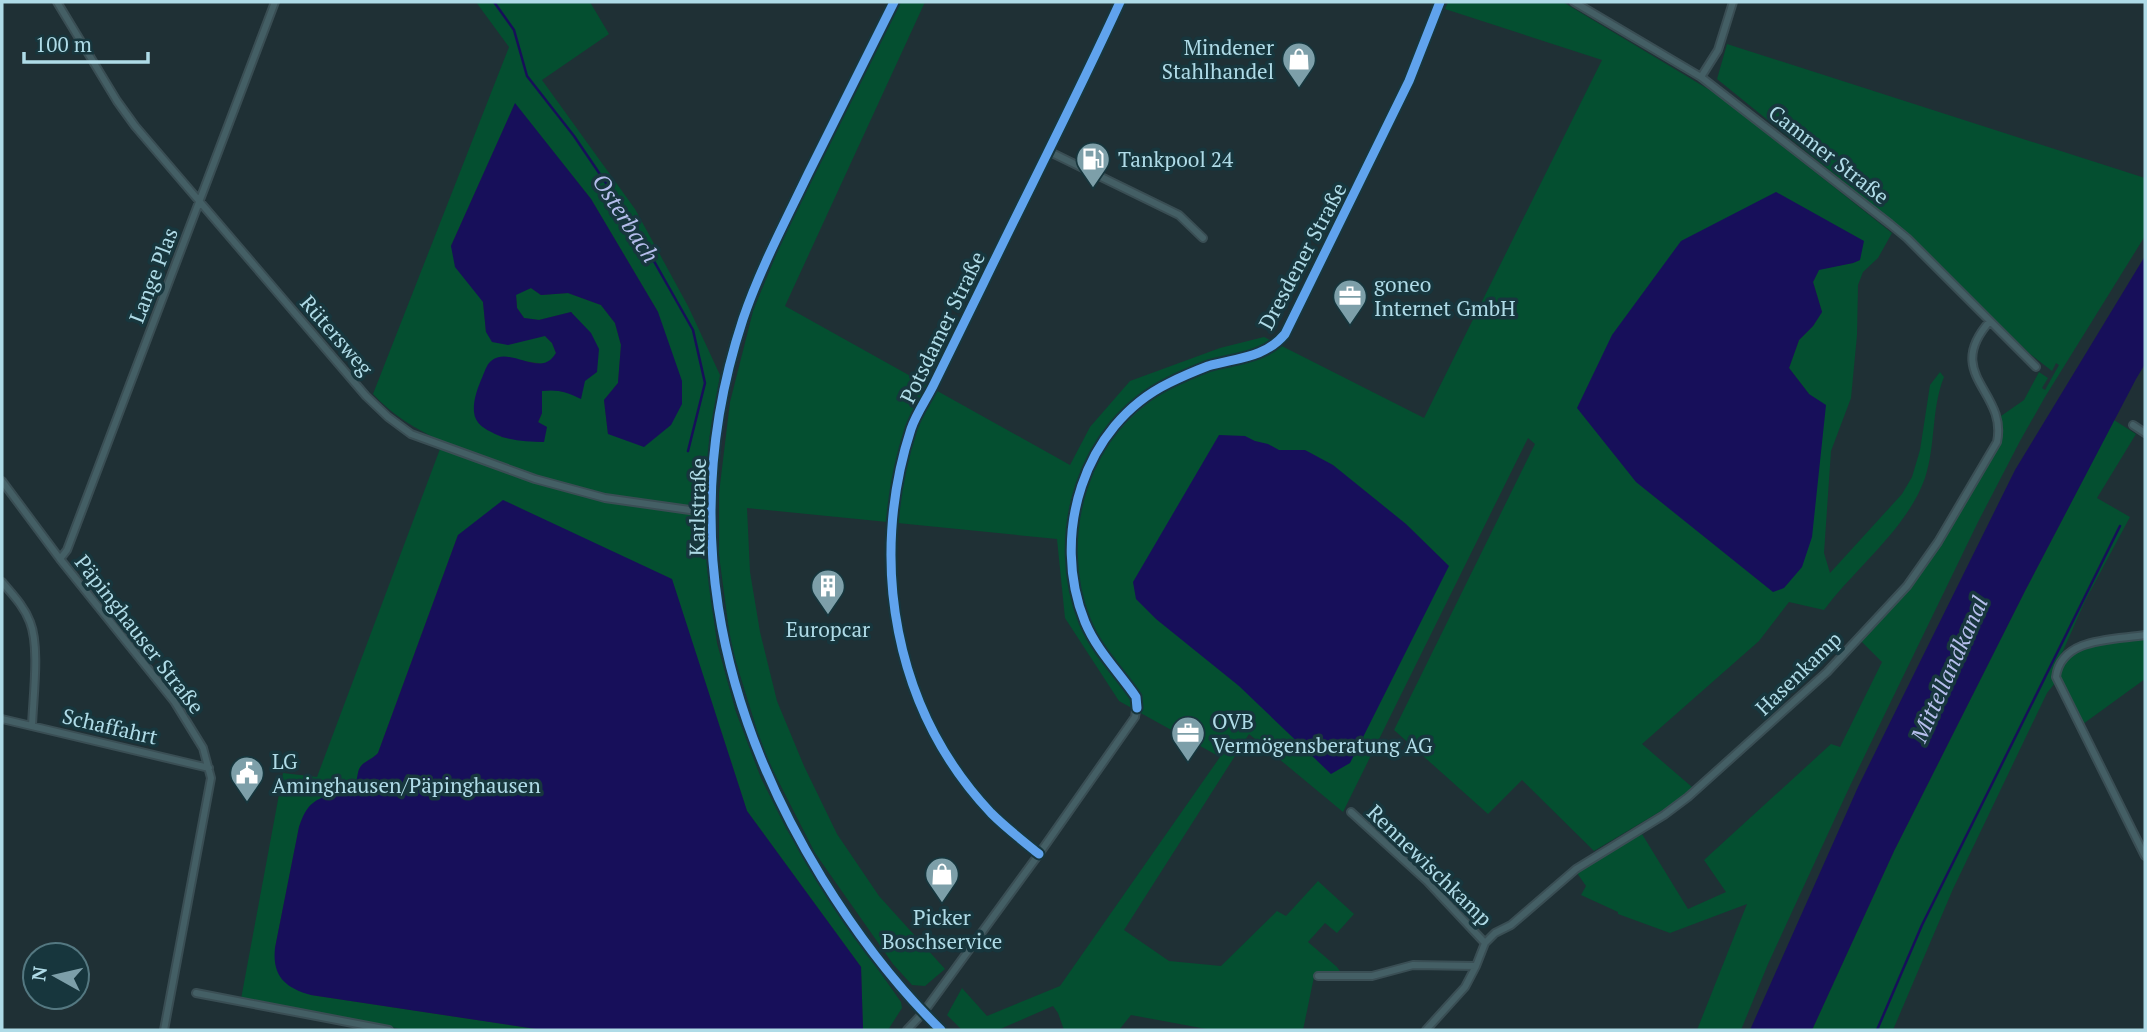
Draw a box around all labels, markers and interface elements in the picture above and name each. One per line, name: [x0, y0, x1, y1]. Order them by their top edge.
scale bar: [24, 21, 149, 65]
text: 100 m: [35, 30, 92, 58]
place label: Mindener Stahlhandel: [1162, 33, 1274, 85]
shop icon: Mindener Stahlhandel: [1280, 40, 1318, 89]
street label: Cammer Straße: [1763, 98, 1895, 210]
fuel station icon: Tankpool 24: [1074, 140, 1112, 189]
place label: Tankpool 24: [1118, 145, 1234, 173]
water label: Osterbach: [586, 167, 666, 269]
street label: Dresdener Straße: [1251, 178, 1353, 334]
street label: Lange Plas: [122, 223, 184, 327]
street label: Potsdamer Straße: [893, 246, 991, 408]
place label: goneo Internet GmbH: [1374, 270, 1516, 322]
office icon: goneo Internet GmbH: [1331, 277, 1369, 326]
street label: Rütersweg: [294, 289, 380, 382]
street label: Karlstraße: [682, 458, 712, 556]
street label: Päpinghauser Straße: [69, 549, 211, 719]
building icon: Europcar: [809, 567, 847, 616]
water label: Mittellandkanal: [1903, 591, 1995, 748]
place label: Europcar: [786, 615, 870, 643]
street label: Hasenkamp: [1749, 625, 1847, 721]
street label: Schaffahrt: [60, 701, 161, 751]
place label: OVB Vermögensberatung AG: [1212, 707, 1433, 759]
office icon: OVB Vermögensberatung AG: [1169, 714, 1207, 763]
place label: LG Aminghausen/Päpinghausen: [272, 747, 541, 799]
public building icon: LG Aminghausen/Päpinghausen: [228, 754, 266, 803]
street label: Rennewischkamp: [1362, 798, 1499, 932]
shop icon: Picker Boschservice: [923, 855, 961, 904]
place label: Picker Boschservice: [882, 903, 1002, 955]
north arrow: [21, 941, 91, 1011]
text: N: [25, 964, 52, 982]

